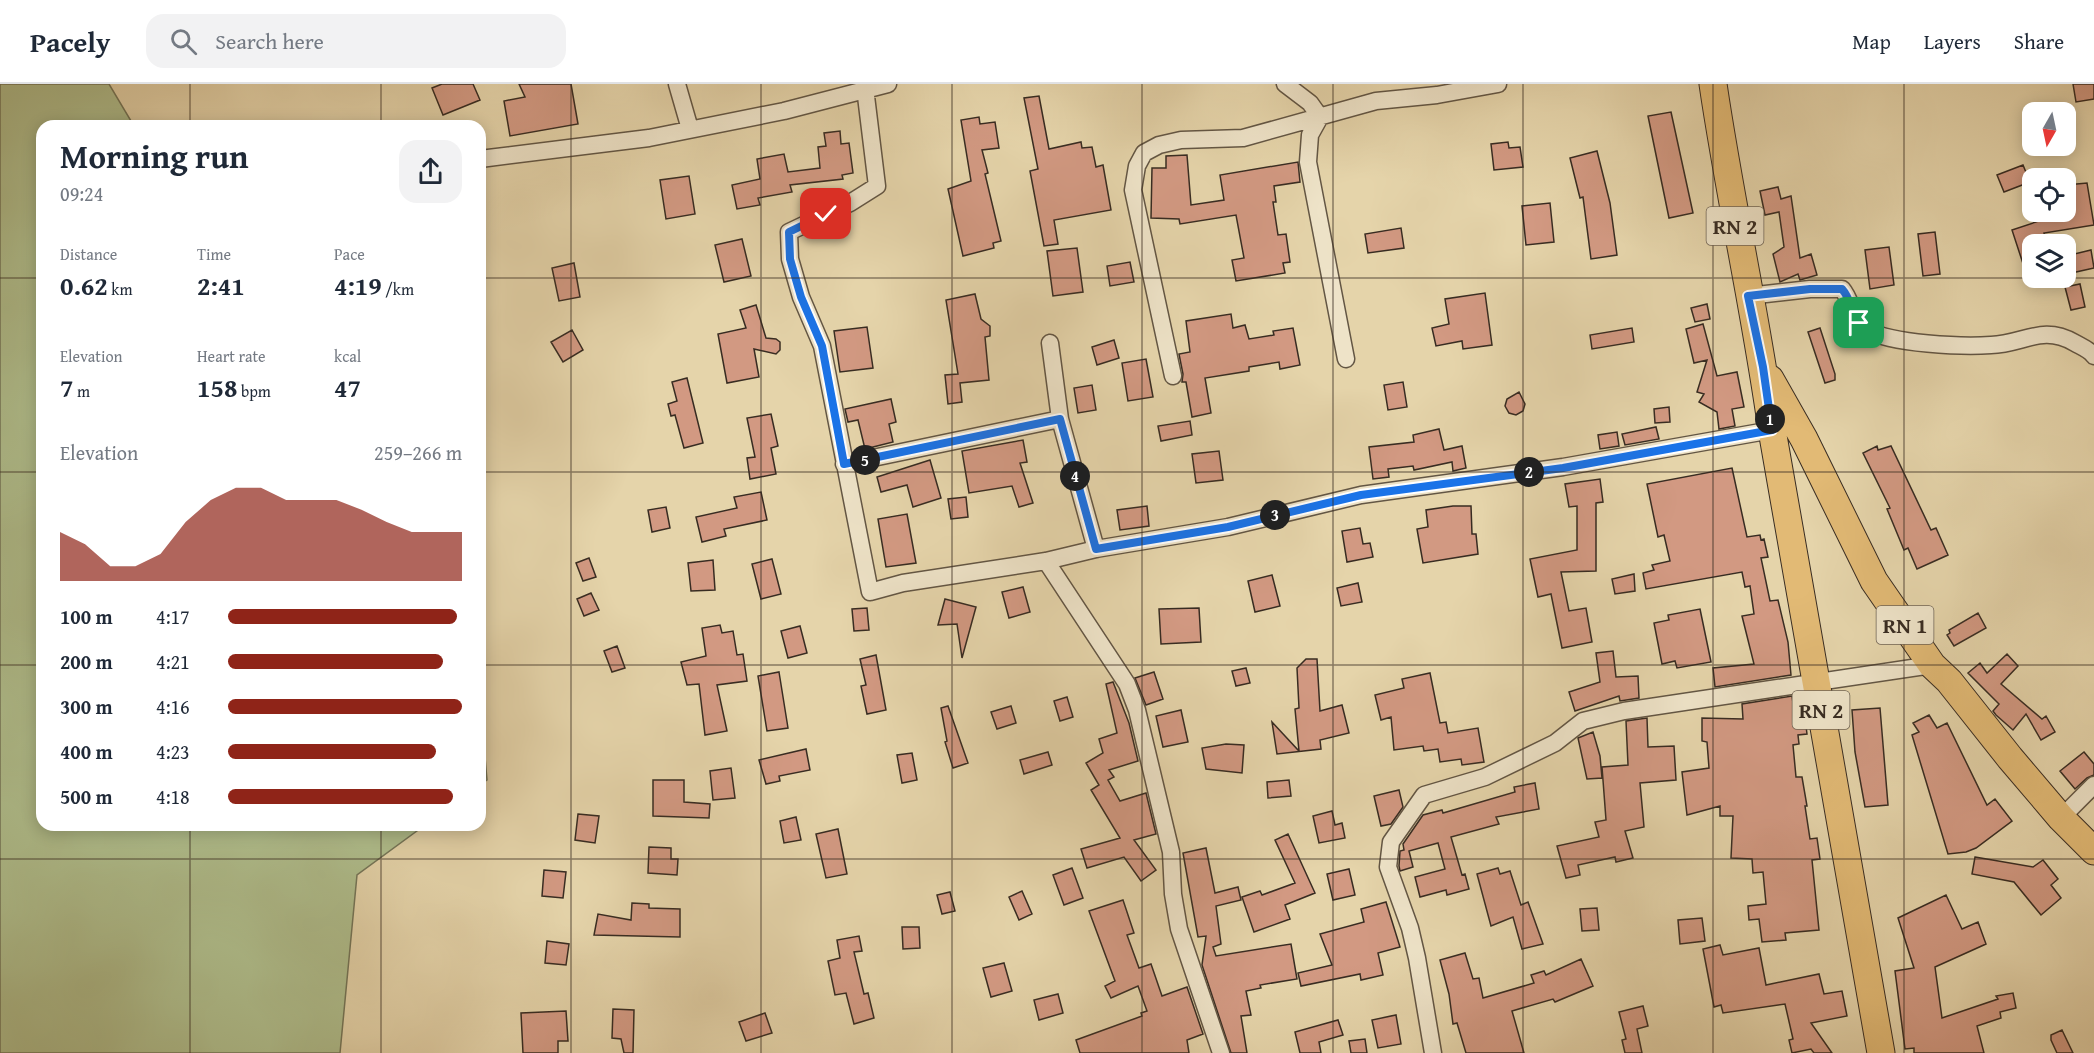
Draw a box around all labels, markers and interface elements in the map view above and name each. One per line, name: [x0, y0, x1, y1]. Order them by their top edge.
search box: [146, 14, 566, 68]
text: Pacely: [30, 21, 110, 62]
icon: search: [167, 25, 200, 58]
text: Search here: [215, 25, 324, 57]
text: Map: [1852, 26, 1891, 57]
text: Layers: [1924, 26, 1981, 57]
text: Share: [2014, 26, 2064, 57]
north arrow: [2022, 102, 2076, 156]
map controls: [2022, 102, 2076, 288]
text: Morning run: [60, 132, 249, 180]
button: share: [399, 140, 462, 203]
button: locate: [2022, 168, 2076, 222]
text: 09:24: [60, 179, 103, 208]
pin: [800, 188, 851, 239]
icon: check: [809, 197, 842, 230]
road number: RN 2: [1706, 207, 1764, 245]
button: layers: [2022, 234, 2076, 288]
text: Distance: [60, 242, 117, 266]
text: Time: [197, 242, 231, 266]
text: Pace: [334, 242, 365, 266]
text: 0.62: [60, 266, 108, 305]
text: 2:41: [197, 266, 245, 305]
text: 4:19: [334, 266, 382, 305]
text: km: [108, 277, 132, 301]
text: /km: [382, 277, 414, 301]
pin: [1833, 297, 1884, 348]
icon: arrive: [1842, 306, 1875, 339]
text: Elevation: [60, 344, 123, 368]
text: Heart rate: [197, 344, 266, 368]
text: kcal: [334, 344, 361, 368]
text: 7: [60, 368, 73, 407]
text: 158: [197, 368, 237, 407]
text: 47: [334, 368, 361, 407]
text: m: [73, 379, 90, 403]
text: bpm: [237, 379, 271, 403]
pin: 1: [1755, 404, 1785, 434]
text: 1: [1766, 407, 1774, 431]
text: Elevation: [60, 438, 138, 467]
text: 259–266 m: [374, 438, 462, 467]
pin: 5: [850, 445, 880, 475]
text: 5: [861, 448, 869, 472]
pin: 2: [1514, 457, 1544, 487]
text: 2: [1525, 460, 1533, 484]
pin: 4: [1060, 461, 1090, 491]
text: 4: [1071, 464, 1079, 488]
pin: 3: [1260, 500, 1290, 530]
text: 3: [1271, 503, 1279, 527]
text: 100 m: [60, 602, 113, 631]
text: 4:17: [156, 602, 190, 631]
road number: RN 1: [1876, 606, 1934, 644]
text: 200 m: [60, 647, 113, 676]
text: 4:21: [156, 647, 190, 676]
road number: RN 2: [1792, 691, 1850, 729]
text: 300 m: [60, 692, 113, 721]
text: 4:16: [156, 692, 190, 721]
text: 400 m: [60, 737, 113, 766]
text: 4:23: [156, 737, 190, 766]
text: 500 m: [60, 782, 113, 811]
text: 4:18: [156, 782, 190, 811]

